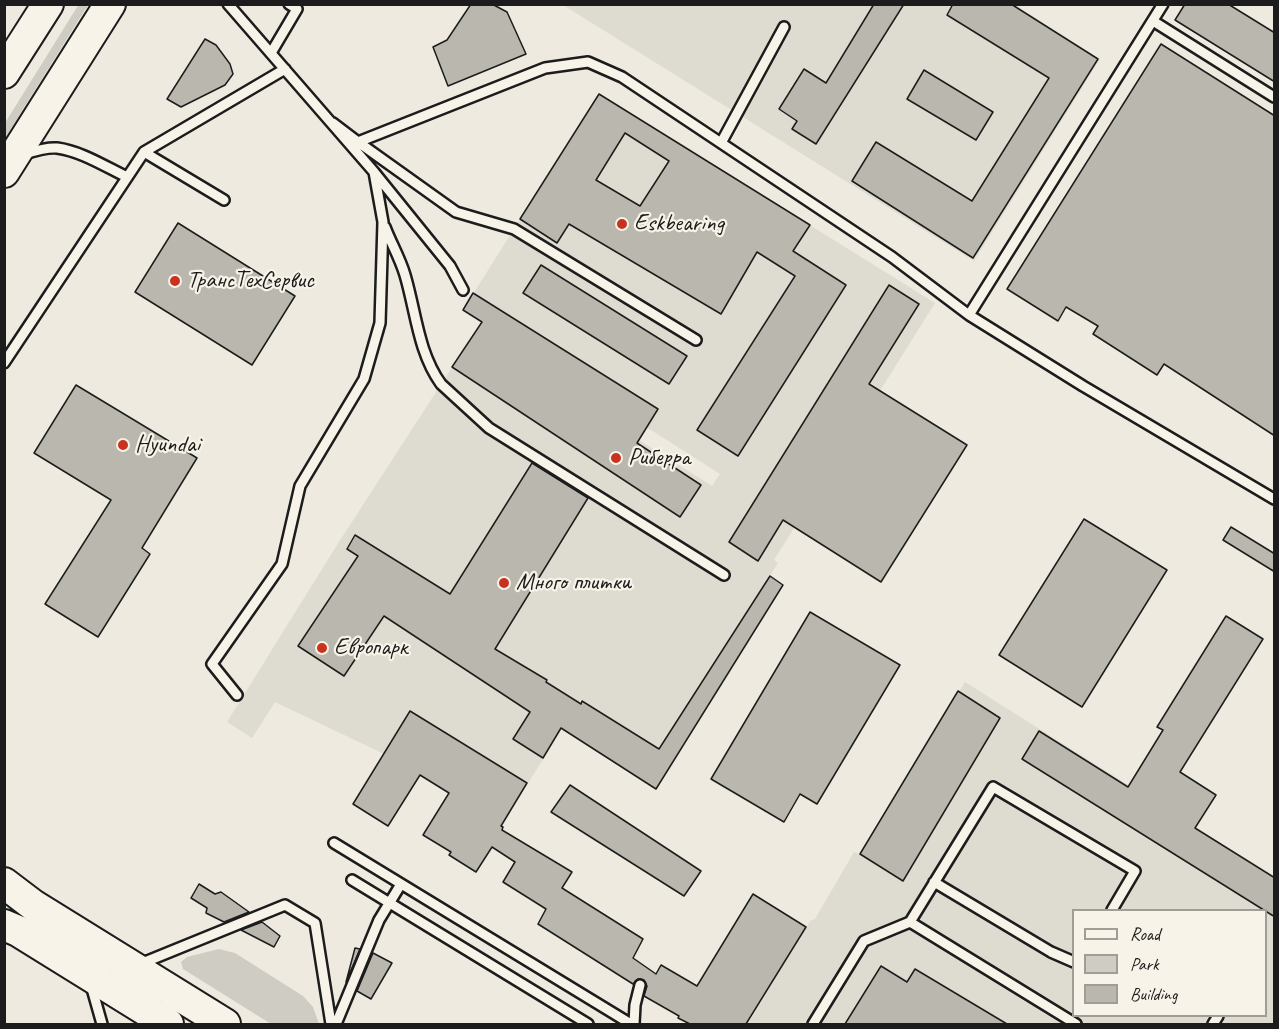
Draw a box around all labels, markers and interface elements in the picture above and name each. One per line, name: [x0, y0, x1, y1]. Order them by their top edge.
place label: Eskbearing: [634, 210, 724, 238]
marker: Eskbearing: [615, 217, 629, 231]
place label: ТрансТехСервис: [187, 267, 314, 295]
marker: ТрансТехСервис: [168, 274, 182, 288]
place label: Hyundai: [135, 431, 200, 459]
marker: Hyundai: [116, 438, 130, 452]
place label: Риберра: [628, 444, 690, 472]
marker: Риберра: [609, 451, 623, 465]
place label: Много плитки: [516, 569, 631, 597]
marker: Много плитки: [497, 576, 511, 590]
place label: Европарк: [334, 634, 408, 662]
marker: Европарк: [315, 641, 329, 655]
legend: [1072, 909, 1267, 1017]
text: Road: [1130, 923, 1160, 945]
text: Park: [1130, 953, 1159, 975]
text: Building: [1130, 983, 1177, 1005]

